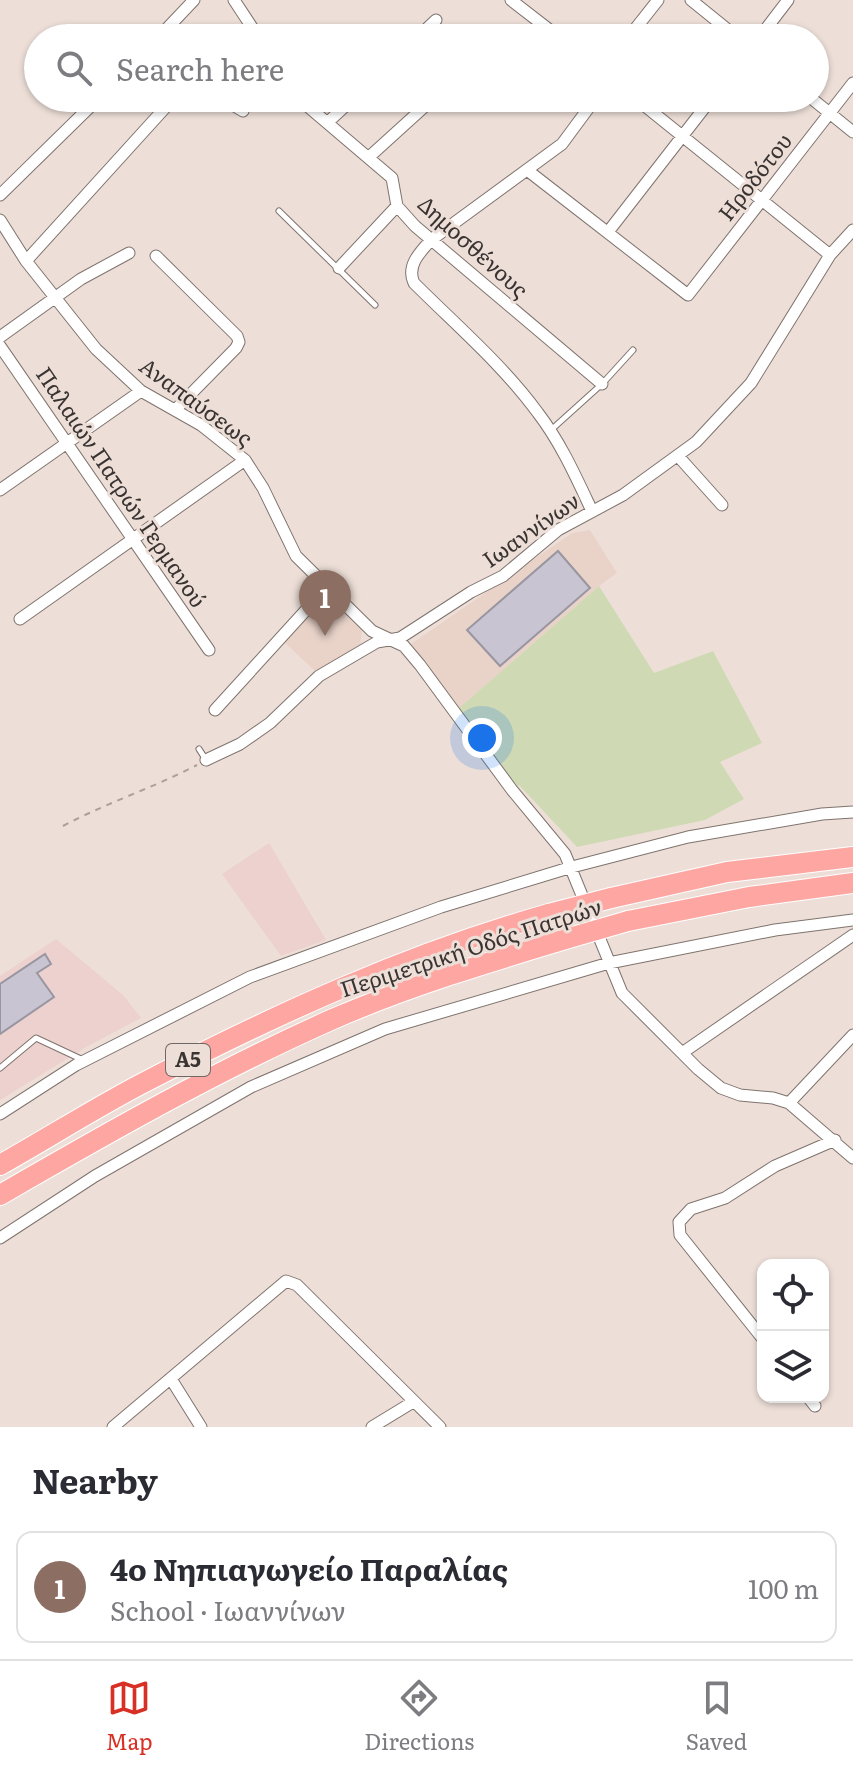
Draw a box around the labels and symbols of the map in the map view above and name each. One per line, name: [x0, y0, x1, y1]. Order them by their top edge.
street label: Ηροδότου: [709, 125, 799, 227]
street label: Δημοσθένους: [412, 187, 537, 305]
street label: Αναπαύσεως: [133, 348, 260, 453]
street label: Παλαιών Πατρών Γερμανού: [29, 359, 215, 613]
street label: Ιωαννίνων: [475, 483, 586, 574]
pin: 1: [299, 570, 351, 636]
your location: [462, 718, 502, 758]
street label: Περιμετρική Οδός Πατρών: [335, 889, 606, 1005]
road number: Α5: [166, 1044, 210, 1076]

